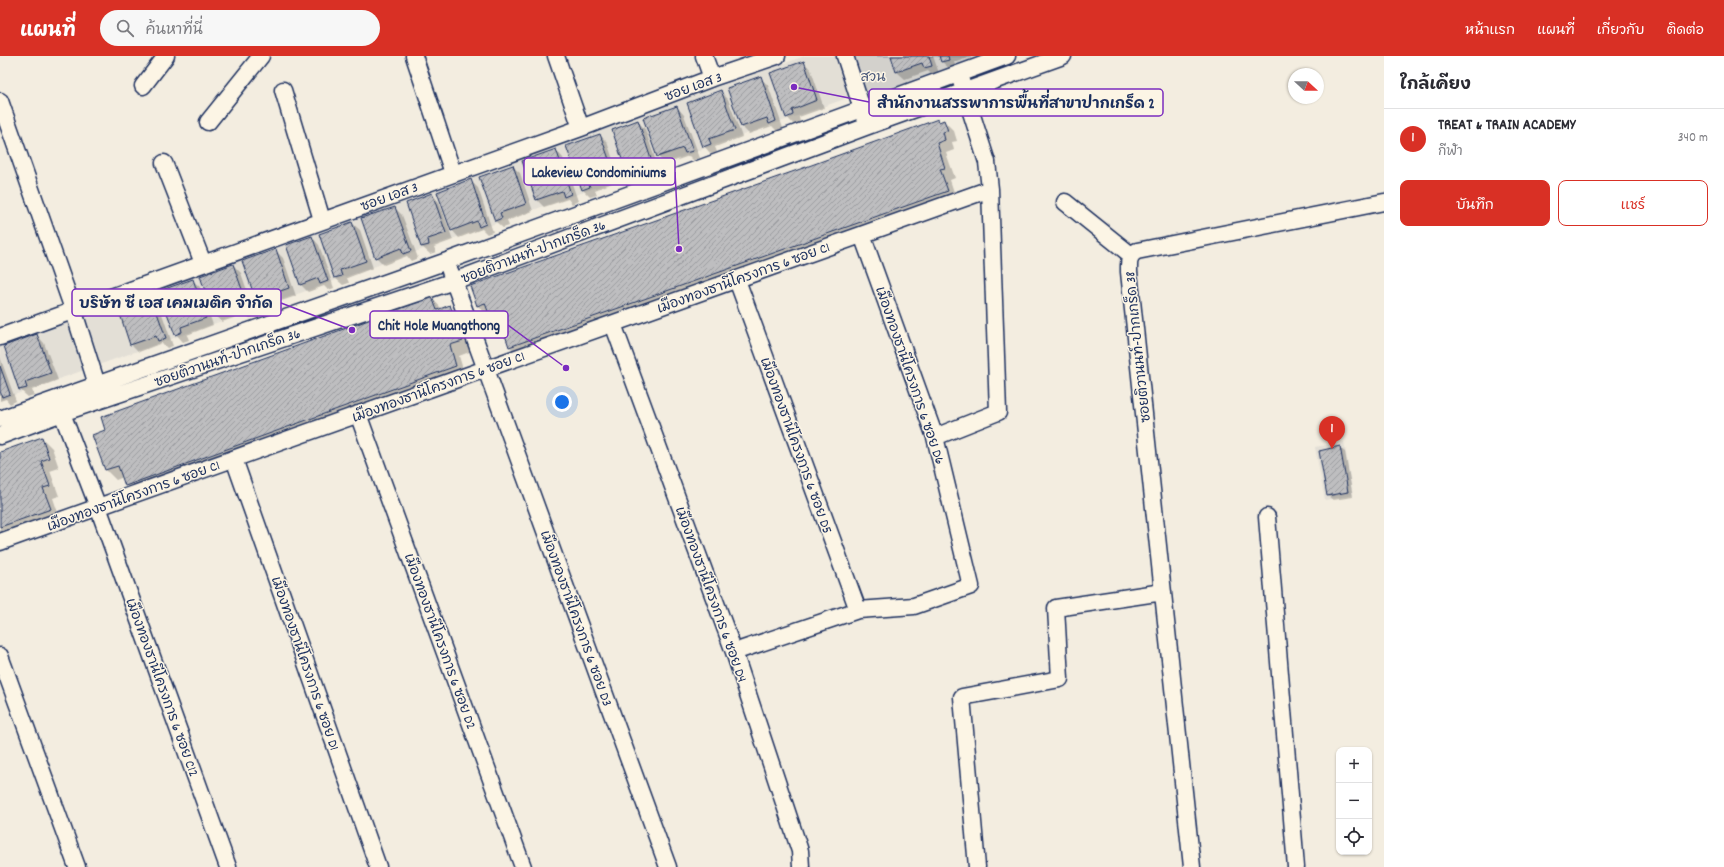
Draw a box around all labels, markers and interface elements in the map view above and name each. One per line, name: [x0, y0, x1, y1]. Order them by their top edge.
search box: [100, 10, 380, 46]
icon: search: [114, 17, 136, 39]
text: แผนที่: [20, 19, 76, 46]
text: ค้นหาที่นี่: [146, 20, 203, 42]
text: หน้าแรก: [1465, 21, 1515, 41]
text: แผนที่: [1537, 21, 1575, 41]
text: เกี่ยวกับ: [1597, 21, 1644, 41]
text: ติดต่อ: [1666, 21, 1704, 41]
street label: ซอย เอส 3: [662, 68, 725, 108]
park label: สวน: [861, 68, 886, 88]
north arrow: [1288, 68, 1324, 104]
text: ใกล้เคียง: [1400, 74, 1471, 98]
text: สำนักงานสรรพาการพื้นที่สาขาปากเกร็ด 2: [877, 88, 1155, 116]
callout: สำนักงานสรรพาการพื้นที่สาขาปากเกร็ด 2: [869, 89, 1163, 116]
text: TREAT & TRAIN ACADEMY: [1438, 115, 1575, 137]
text: 1: [1412, 129, 1414, 148]
text: 340 m: [1678, 129, 1708, 148]
text: กีฬา: [1438, 143, 1463, 162]
callout: Lakeview Condominiums: [524, 158, 675, 185]
text: Lakeview Condominiums: [531, 163, 667, 185]
street label: ซอย เอส 3: [358, 178, 421, 218]
button: บันทึก: [1400, 180, 1550, 226]
button: แชร์: [1558, 180, 1708, 226]
street label: ซอยติวานนท์-ปากเกร็ด 36: [458, 215, 609, 290]
street label: เมืองทองธานีโครงการ 6 ซอย C1: [654, 237, 833, 320]
street label: ซอยติวานนท์-ปากเกร็ด 38: [1120, 270, 1157, 424]
street label: เมืองทองธานีโครงการ 6 ซอย D6: [869, 284, 950, 467]
callout: บริษัท ซี เอส เคมเมติค จำกัด: [72, 289, 281, 316]
text: บริษัท ซี เอส เคมเมติค จำกัด: [79, 293, 273, 316]
callout: Chit Hole Muangthong: [370, 311, 508, 338]
text: Chit Hole Muangthong: [378, 316, 501, 338]
street label: ซอยติวานนท์-ปากเกร็ด 36: [152, 323, 304, 393]
street label: เมืองทองธานีโครงการ 6 ซอย C1: [349, 346, 528, 429]
street label: เมืองทองธานีโครงการ 6 ซอย D5: [754, 354, 837, 537]
your location: [552, 392, 572, 412]
pin: 1: [1319, 416, 1345, 449]
street label: เมืองทองธานีโครงการ 6 ซอย C1: [44, 455, 223, 538]
street label: เมืองทองธานีโครงการ 6 ซอย D4: [669, 504, 752, 685]
street label: เมืองทองธานีโครงการ 6 ซอย D3: [534, 527, 617, 710]
street label: เมืองทองธานีโครงการ 6 ซอย D2: [398, 551, 481, 733]
street label: เมืองทองธานีโครงการ 6 ซอย D1: [265, 574, 344, 753]
street label: เมืองทองธานีโครงการ 6 ซอย C12: [119, 595, 204, 780]
map controls: [1336, 747, 1372, 855]
button: +: [1336, 747, 1372, 783]
button: −: [1336, 783, 1372, 819]
button: locate: [1336, 819, 1372, 855]

